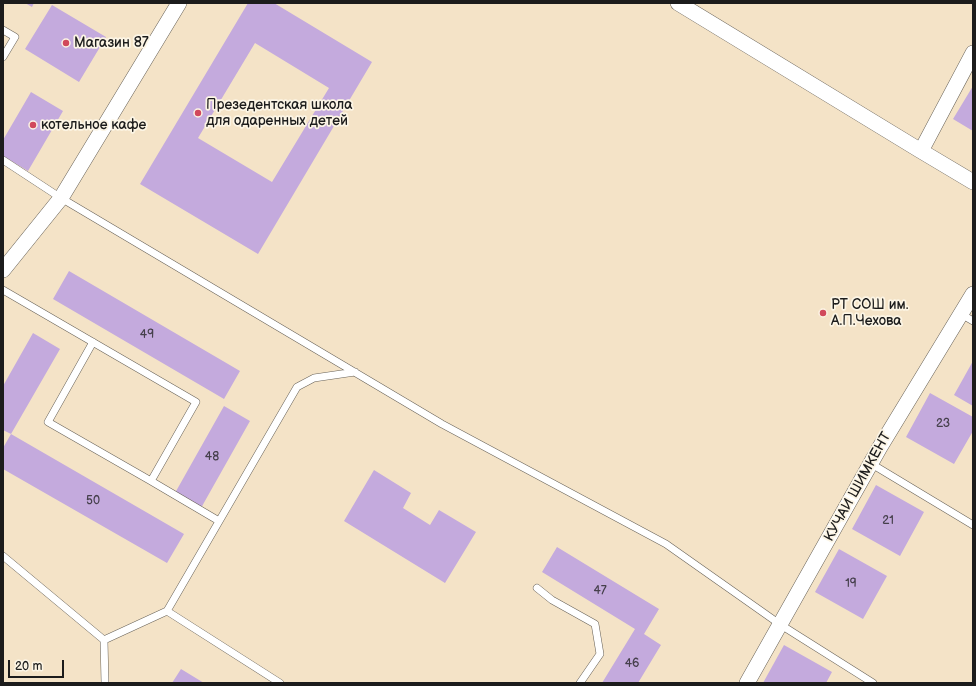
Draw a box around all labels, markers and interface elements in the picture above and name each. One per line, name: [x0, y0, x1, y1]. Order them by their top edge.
place label: Магазин 87: [74, 35, 149, 51]
marker: Магазин 87: [61, 38, 71, 48]
place label: Презедентская школа для одаренных детей: [206, 97, 352, 130]
marker: Презедентская школа для одаренных детей: [193, 108, 203, 118]
place label: котельное кафе: [41, 117, 146, 133]
marker: котельное кафе: [28, 120, 38, 130]
place label: РТ СОШ им. А.П.Чехова: [831, 297, 908, 330]
marker: РТ СОШ им. А.П.Чехова: [818, 308, 828, 318]
house number: 49: [140, 328, 154, 342]
house number: 23: [936, 417, 950, 431]
street label: КУЧАИ ШИМКЕНТ: [821, 429, 895, 545]
house number: 48: [205, 450, 219, 464]
house number: 50: [86, 494, 100, 508]
house number: 21: [882, 514, 894, 528]
house number: 19: [845, 577, 857, 591]
house number: 47: [593, 584, 607, 598]
scale bar: [10, 652, 66, 678]
house number: 46: [625, 657, 639, 671]
text: 20 m: [15, 659, 42, 674]

